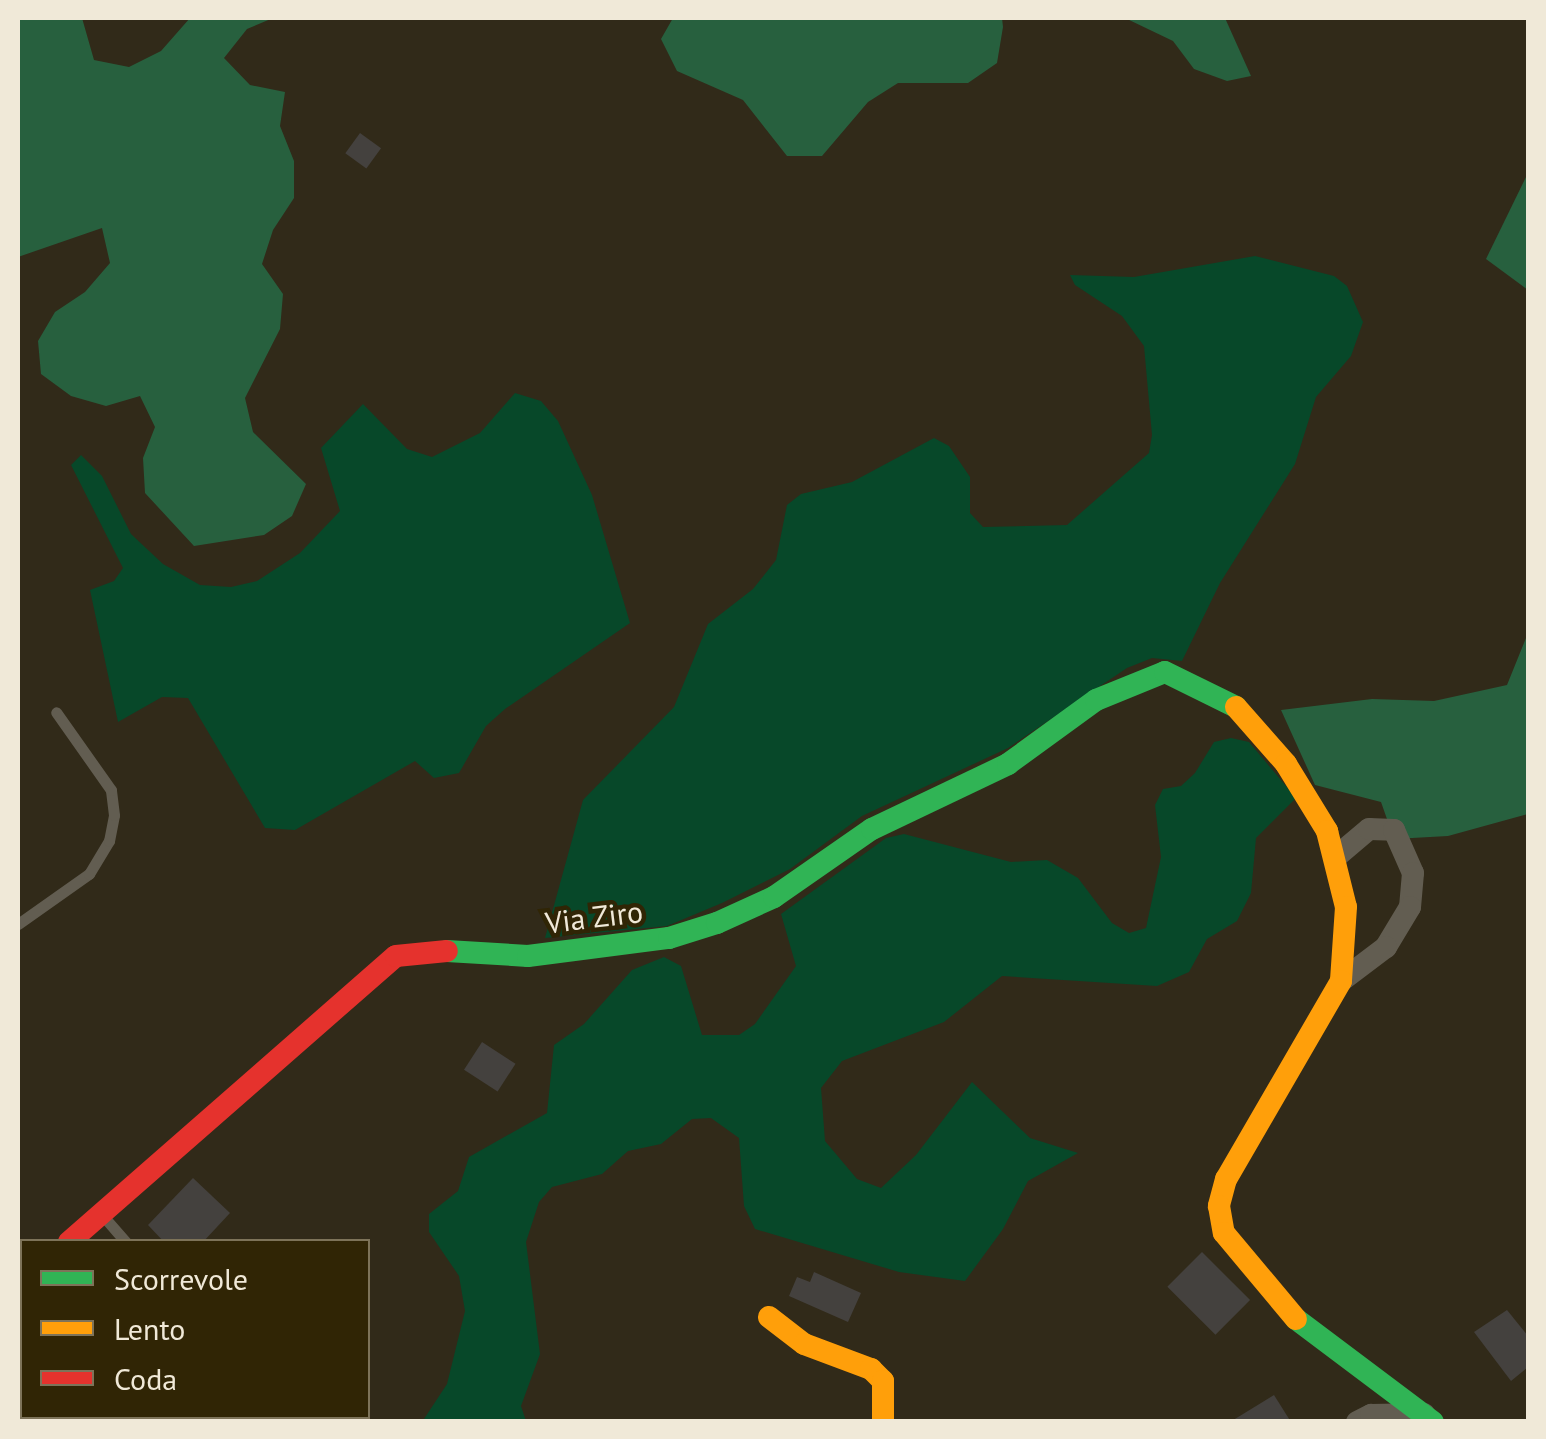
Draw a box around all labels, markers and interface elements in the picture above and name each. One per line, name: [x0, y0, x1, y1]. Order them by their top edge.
street label: Via Ziro: [543, 893, 645, 941]
legend: [20, 1239, 370, 1419]
text: Scorrevole: [114, 1259, 248, 1298]
text: Lento: [114, 1309, 185, 1348]
text: Coda: [114, 1359, 177, 1398]

